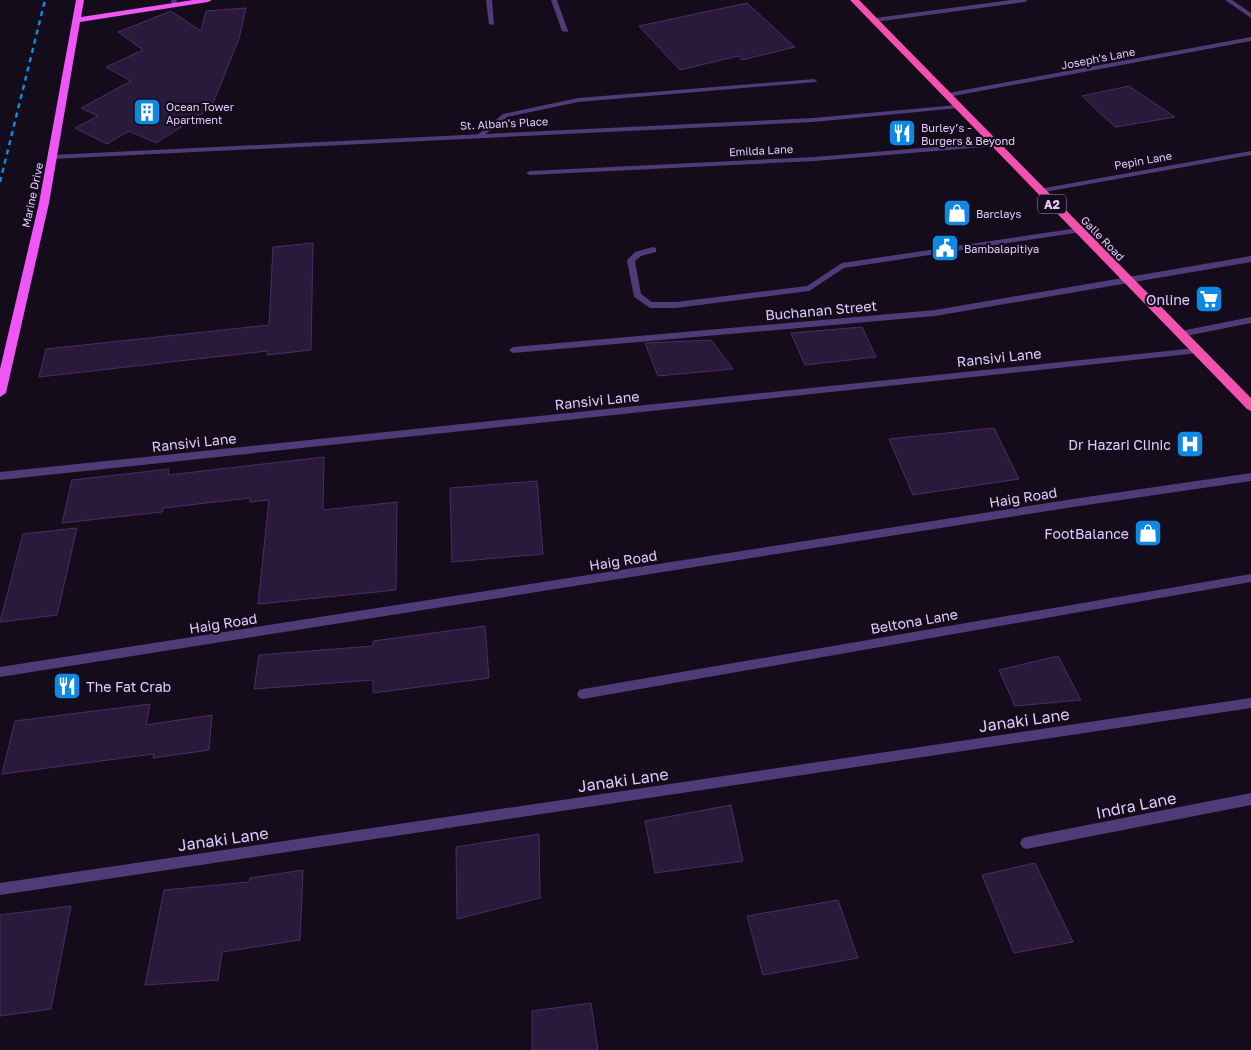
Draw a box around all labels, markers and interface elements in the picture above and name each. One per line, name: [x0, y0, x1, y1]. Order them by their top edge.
street label: Joseph's Lane: [1060, 44, 1136, 72]
building icon: Ocean Tower Apartment: [132, 97, 162, 127]
place label: Ocean Tower Apartment: [166, 100, 235, 126]
street label: St. Alban's Place: [460, 114, 548, 132]
restaurant icon: Burley’s - Burgers & Beyond: [887, 118, 917, 148]
place label: Burley’s - Burgers & Beyond: [921, 121, 1015, 147]
street label: Emilda Lane: [729, 142, 793, 158]
street label: Pepin Lane: [1113, 149, 1173, 171]
street label: Marine Drive: [19, 161, 45, 229]
road number: A2: [1038, 194, 1066, 213]
shop icon: Barclays: [942, 198, 972, 228]
place label: Barclays: [976, 207, 1021, 220]
street label: Galle Road: [1079, 213, 1127, 263]
public building icon: Bambalapitiya: [930, 233, 960, 263]
place label: Bambalapitiya: [964, 242, 1039, 255]
supermarket icon: Online: [1194, 284, 1224, 314]
place label: Online: [1146, 291, 1190, 308]
street label: Buchanan Street: [764, 297, 878, 323]
street label: Ransivi Lane: [956, 344, 1042, 370]
street label: Ransivi Lane: [554, 387, 640, 413]
street label: Ransivi Lane: [151, 429, 237, 455]
hospital icon: Dr Hazari Clinic: [1175, 429, 1205, 459]
place label: Dr Hazari Clinic: [1068, 436, 1171, 453]
street label: Haig Road: [988, 483, 1058, 511]
shop icon: FootBalance: [1133, 518, 1163, 548]
place label: FootBalance: [1044, 525, 1129, 542]
street label: Haig Road: [588, 546, 658, 574]
street label: Beltona Lane: [869, 605, 959, 637]
street label: Haig Road: [188, 609, 258, 637]
restaurant icon: The Fat Crab: [52, 671, 82, 701]
place label: The Fat Crab: [86, 678, 171, 695]
street label: Janaki Lane: [977, 704, 1071, 736]
street label: Janaki Lane: [576, 764, 670, 796]
street label: Indra Lane: [1094, 787, 1178, 823]
street label: Janaki Lane: [176, 823, 270, 855]

